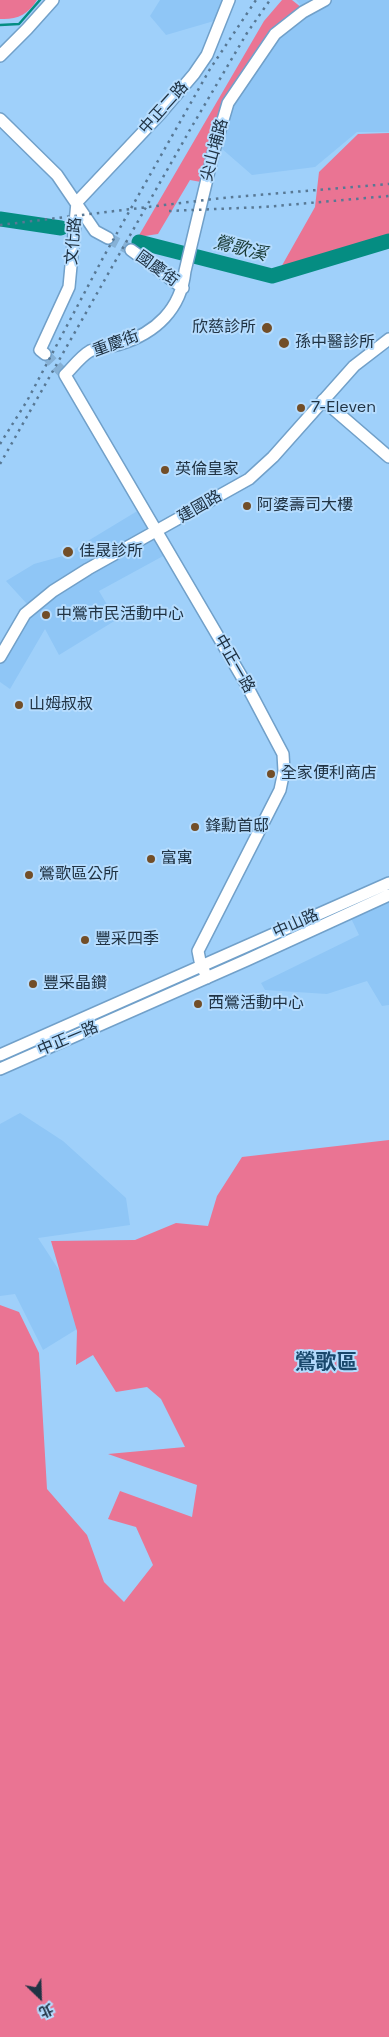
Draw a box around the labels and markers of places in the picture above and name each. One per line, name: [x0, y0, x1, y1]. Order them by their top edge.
place label: 欣慈診所: [192, 318, 256, 338]
marker: 欣慈診所: [260, 321, 274, 335]
place label: 孫中醫診所: [295, 333, 375, 353]
marker: 孫中醫診所: [277, 336, 291, 350]
place label: 7-Eleven: [311, 398, 376, 418]
marker: 7-Eleven: [295, 402, 307, 414]
place label: 英倫皇家: [175, 460, 239, 480]
marker: 英倫皇家: [159, 464, 171, 476]
place label: 阿婆壽司大樓: [257, 496, 353, 516]
marker: 阿婆壽司大樓: [241, 500, 253, 512]
place label: 佳晟診所: [79, 542, 143, 562]
marker: 佳晟診所: [61, 545, 75, 559]
place label: 中鶯市民活動中心: [56, 605, 184, 625]
marker: 中鶯市民活動中心: [40, 609, 52, 621]
place label: 山姆叔叔: [29, 695, 93, 715]
marker: 山姆叔叔: [13, 699, 25, 711]
place label: 全家便利商店: [281, 764, 377, 784]
marker: 全家便利商店: [265, 768, 277, 780]
place label: 鋒勳首邸: [205, 817, 269, 837]
marker: 鋒勳首邸: [189, 821, 201, 833]
place label: 富寓: [161, 849, 193, 869]
marker: 富寓: [145, 853, 157, 865]
place label: 鶯歌區公所: [39, 865, 119, 885]
marker: 鶯歌區公所: [23, 869, 35, 881]
place label: 豐采四季: [95, 930, 159, 950]
marker: 豐采四季: [79, 934, 91, 946]
place label: 豐采晶鑽: [43, 974, 107, 994]
marker: 豐采晶鑽: [27, 978, 39, 990]
place label: 西鶯活動中心: [208, 994, 304, 1014]
marker: 西鶯活動中心: [192, 998, 204, 1010]

